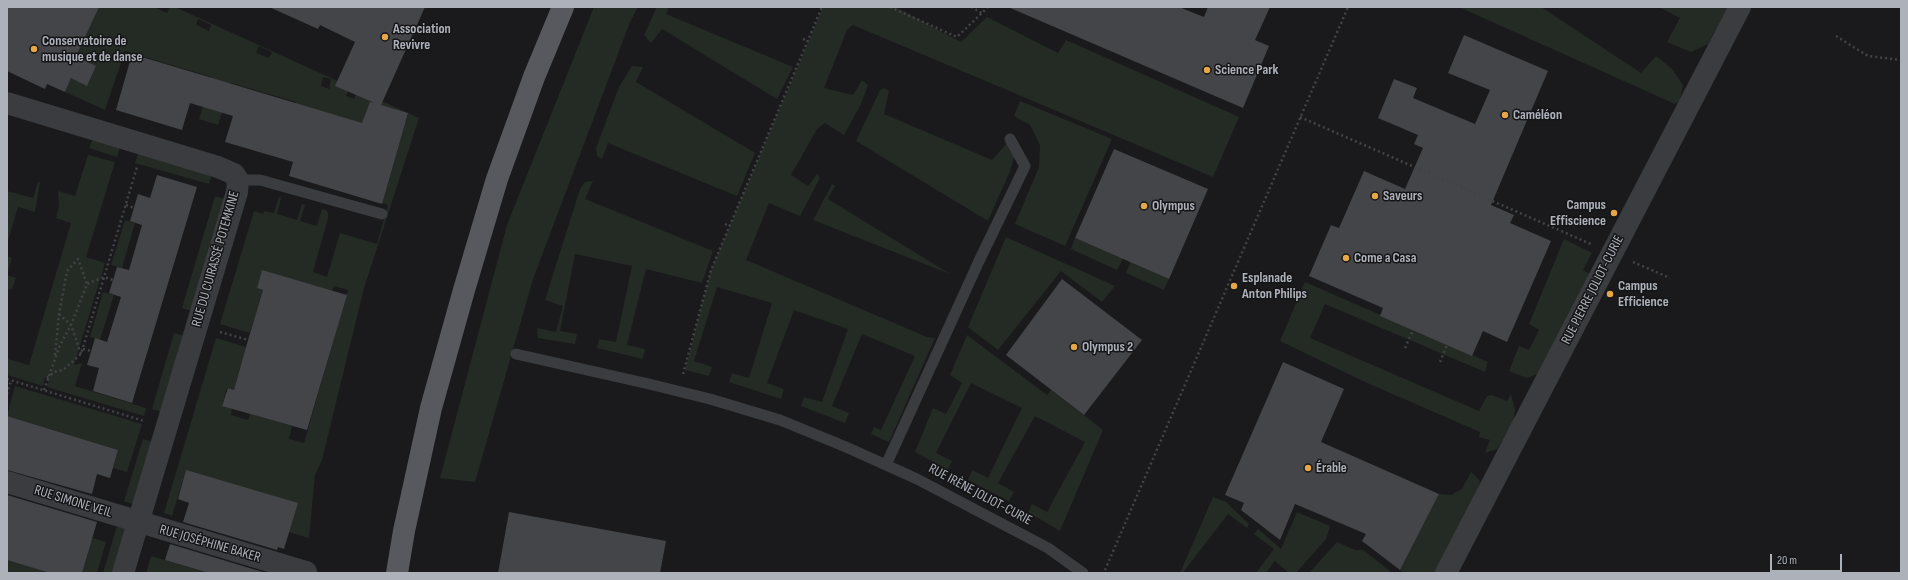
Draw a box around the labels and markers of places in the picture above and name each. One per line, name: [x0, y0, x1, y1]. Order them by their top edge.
place label: Association Revivre: [393, 21, 451, 54]
marker: Association Revivre: [380, 32, 390, 42]
place label: Conservatoire de musique et de danse: [42, 33, 142, 66]
marker: Conservatoire de musique et de danse: [29, 44, 39, 54]
place label: Science Park: [1215, 62, 1278, 78]
marker: Science Park: [1202, 65, 1212, 75]
place label: Caméléon: [1513, 107, 1562, 123]
marker: Caméléon: [1500, 110, 1510, 120]
place label: Saveurs: [1383, 188, 1422, 204]
marker: Saveurs: [1370, 191, 1380, 201]
place label: Campus Effiscience: [1550, 197, 1606, 230]
place label: Olympus: [1152, 198, 1195, 214]
marker: Olympus: [1139, 201, 1149, 211]
marker: Campus Effiscience: [1609, 208, 1619, 218]
place label: Come a Casa: [1354, 250, 1416, 266]
marker: Come a Casa: [1341, 253, 1351, 263]
place label: Esplanade Anton Philips: [1242, 270, 1307, 302]
place label: Campus Efficience: [1618, 278, 1669, 310]
marker: Esplanade Anton Philips: [1229, 281, 1239, 291]
marker: Campus Efficience: [1605, 289, 1615, 299]
place label: Olympus 2: [1082, 339, 1133, 355]
marker: Olympus 2: [1069, 342, 1079, 352]
place label: Érable: [1316, 460, 1347, 476]
marker: Érable: [1303, 463, 1313, 473]

